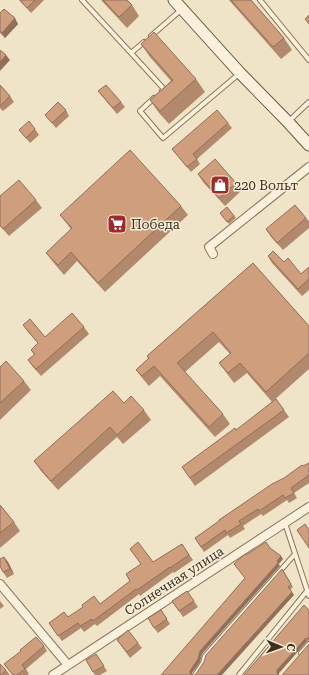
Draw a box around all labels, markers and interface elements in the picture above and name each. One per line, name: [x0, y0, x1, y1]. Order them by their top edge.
shop icon: 220 Вольт: [209, 174, 231, 196]
place label: 220 Вольт: [234, 178, 298, 193]
supermarket icon: Победа: [106, 213, 128, 235]
place label: Победа: [131, 217, 180, 232]
street label: Солнечная улица: [122, 543, 226, 619]
north arrow: [261, 627, 301, 667]
text: С: [284, 643, 297, 652]

